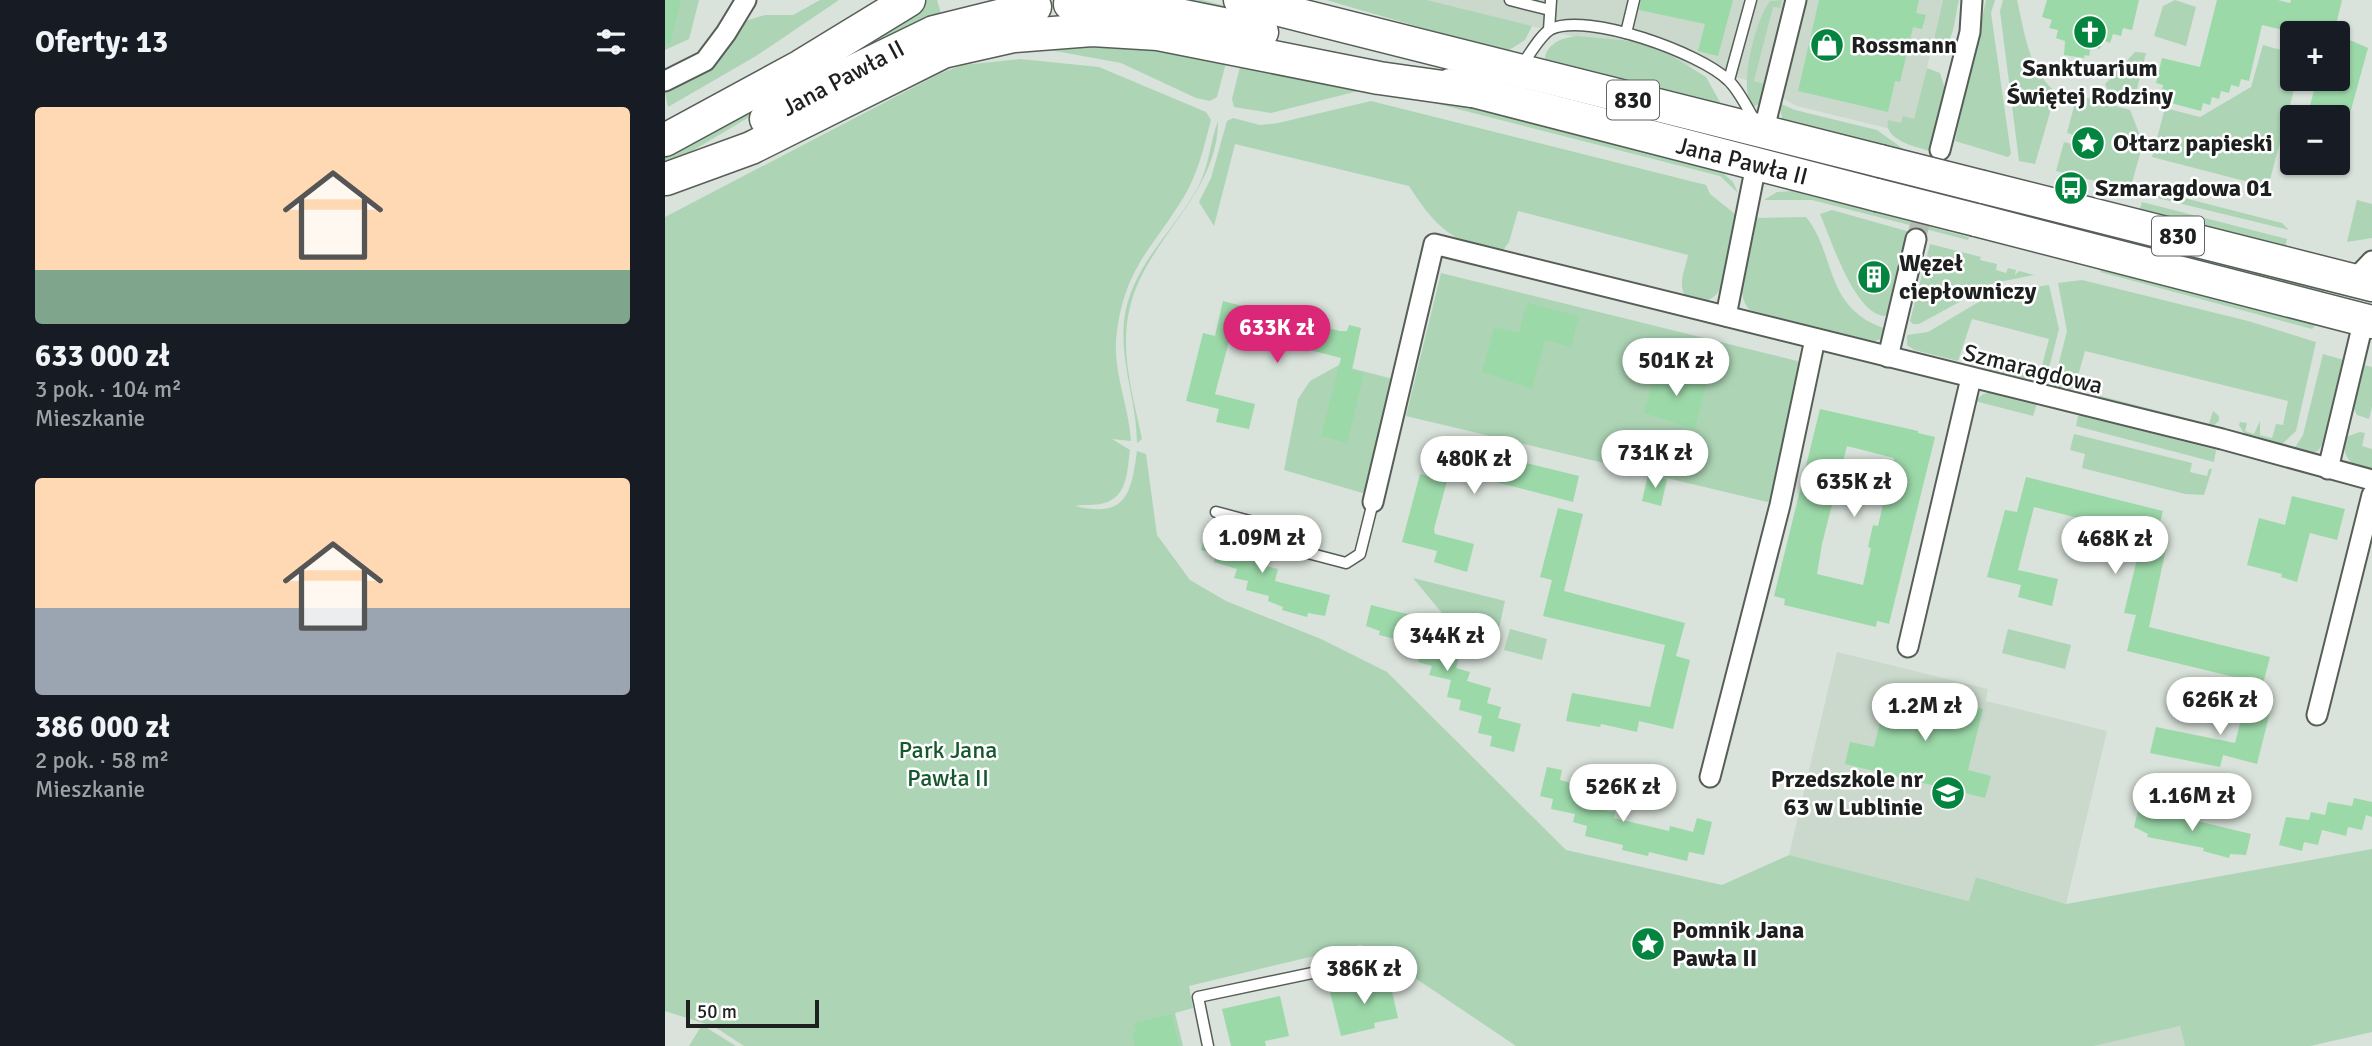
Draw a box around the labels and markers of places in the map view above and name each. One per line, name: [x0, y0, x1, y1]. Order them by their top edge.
church icon: Sanktuarium Świętej Rodziny: [2071, 13, 2109, 51]
shop icon: Rossmann: [1808, 26, 1846, 64]
place label: Rossmann: [1851, 30, 1957, 60]
place label: Sanktuarium Świętej Rodziny: [2007, 53, 2173, 111]
place icon: Ołtarz papieski: [2069, 124, 2107, 162]
place label: Ołtarz papieski: [2113, 128, 2273, 158]
bus stop icon: Szmaragdowa 01: [2052, 169, 2090, 207]
place label: Szmaragdowa 01: [2095, 173, 2272, 203]
place label: Węzeł ciepłowniczy: [1899, 248, 2036, 306]
building icon: Węzeł ciepłowniczy: [1855, 258, 1893, 296]
pin: 633K zł: [1212, 306, 1342, 365]
pin: 501K zł: [1611, 338, 1741, 398]
pin: 731K zł: [1590, 430, 1720, 490]
pin: 480K zł: [1409, 436, 1539, 496]
pin: 635K zł: [1789, 460, 1919, 519]
pin: 1.09M zł: [1190, 516, 1334, 575]
pin: 468K zł: [2050, 516, 2180, 576]
pin: 344K zł: [1382, 614, 1512, 673]
pin: 626K zł: [2155, 678, 2285, 737]
pin: 1.2M zł: [1860, 684, 1990, 743]
pin: 526K zł: [1558, 764, 1688, 824]
place label: Przedszkole nr 63 w Lublinie: [1771, 764, 1923, 822]
school or university icon: Przedszkole nr 63 w Lublinie: [1929, 774, 1967, 812]
pin: 1.16M zł: [2120, 774, 2264, 833]
place label: Pomnik Jana Pawła II: [1672, 915, 1804, 973]
place icon: Pomnik Jana Pawła II: [1629, 925, 1667, 963]
pin: 386K zł: [1299, 946, 1429, 1006]

